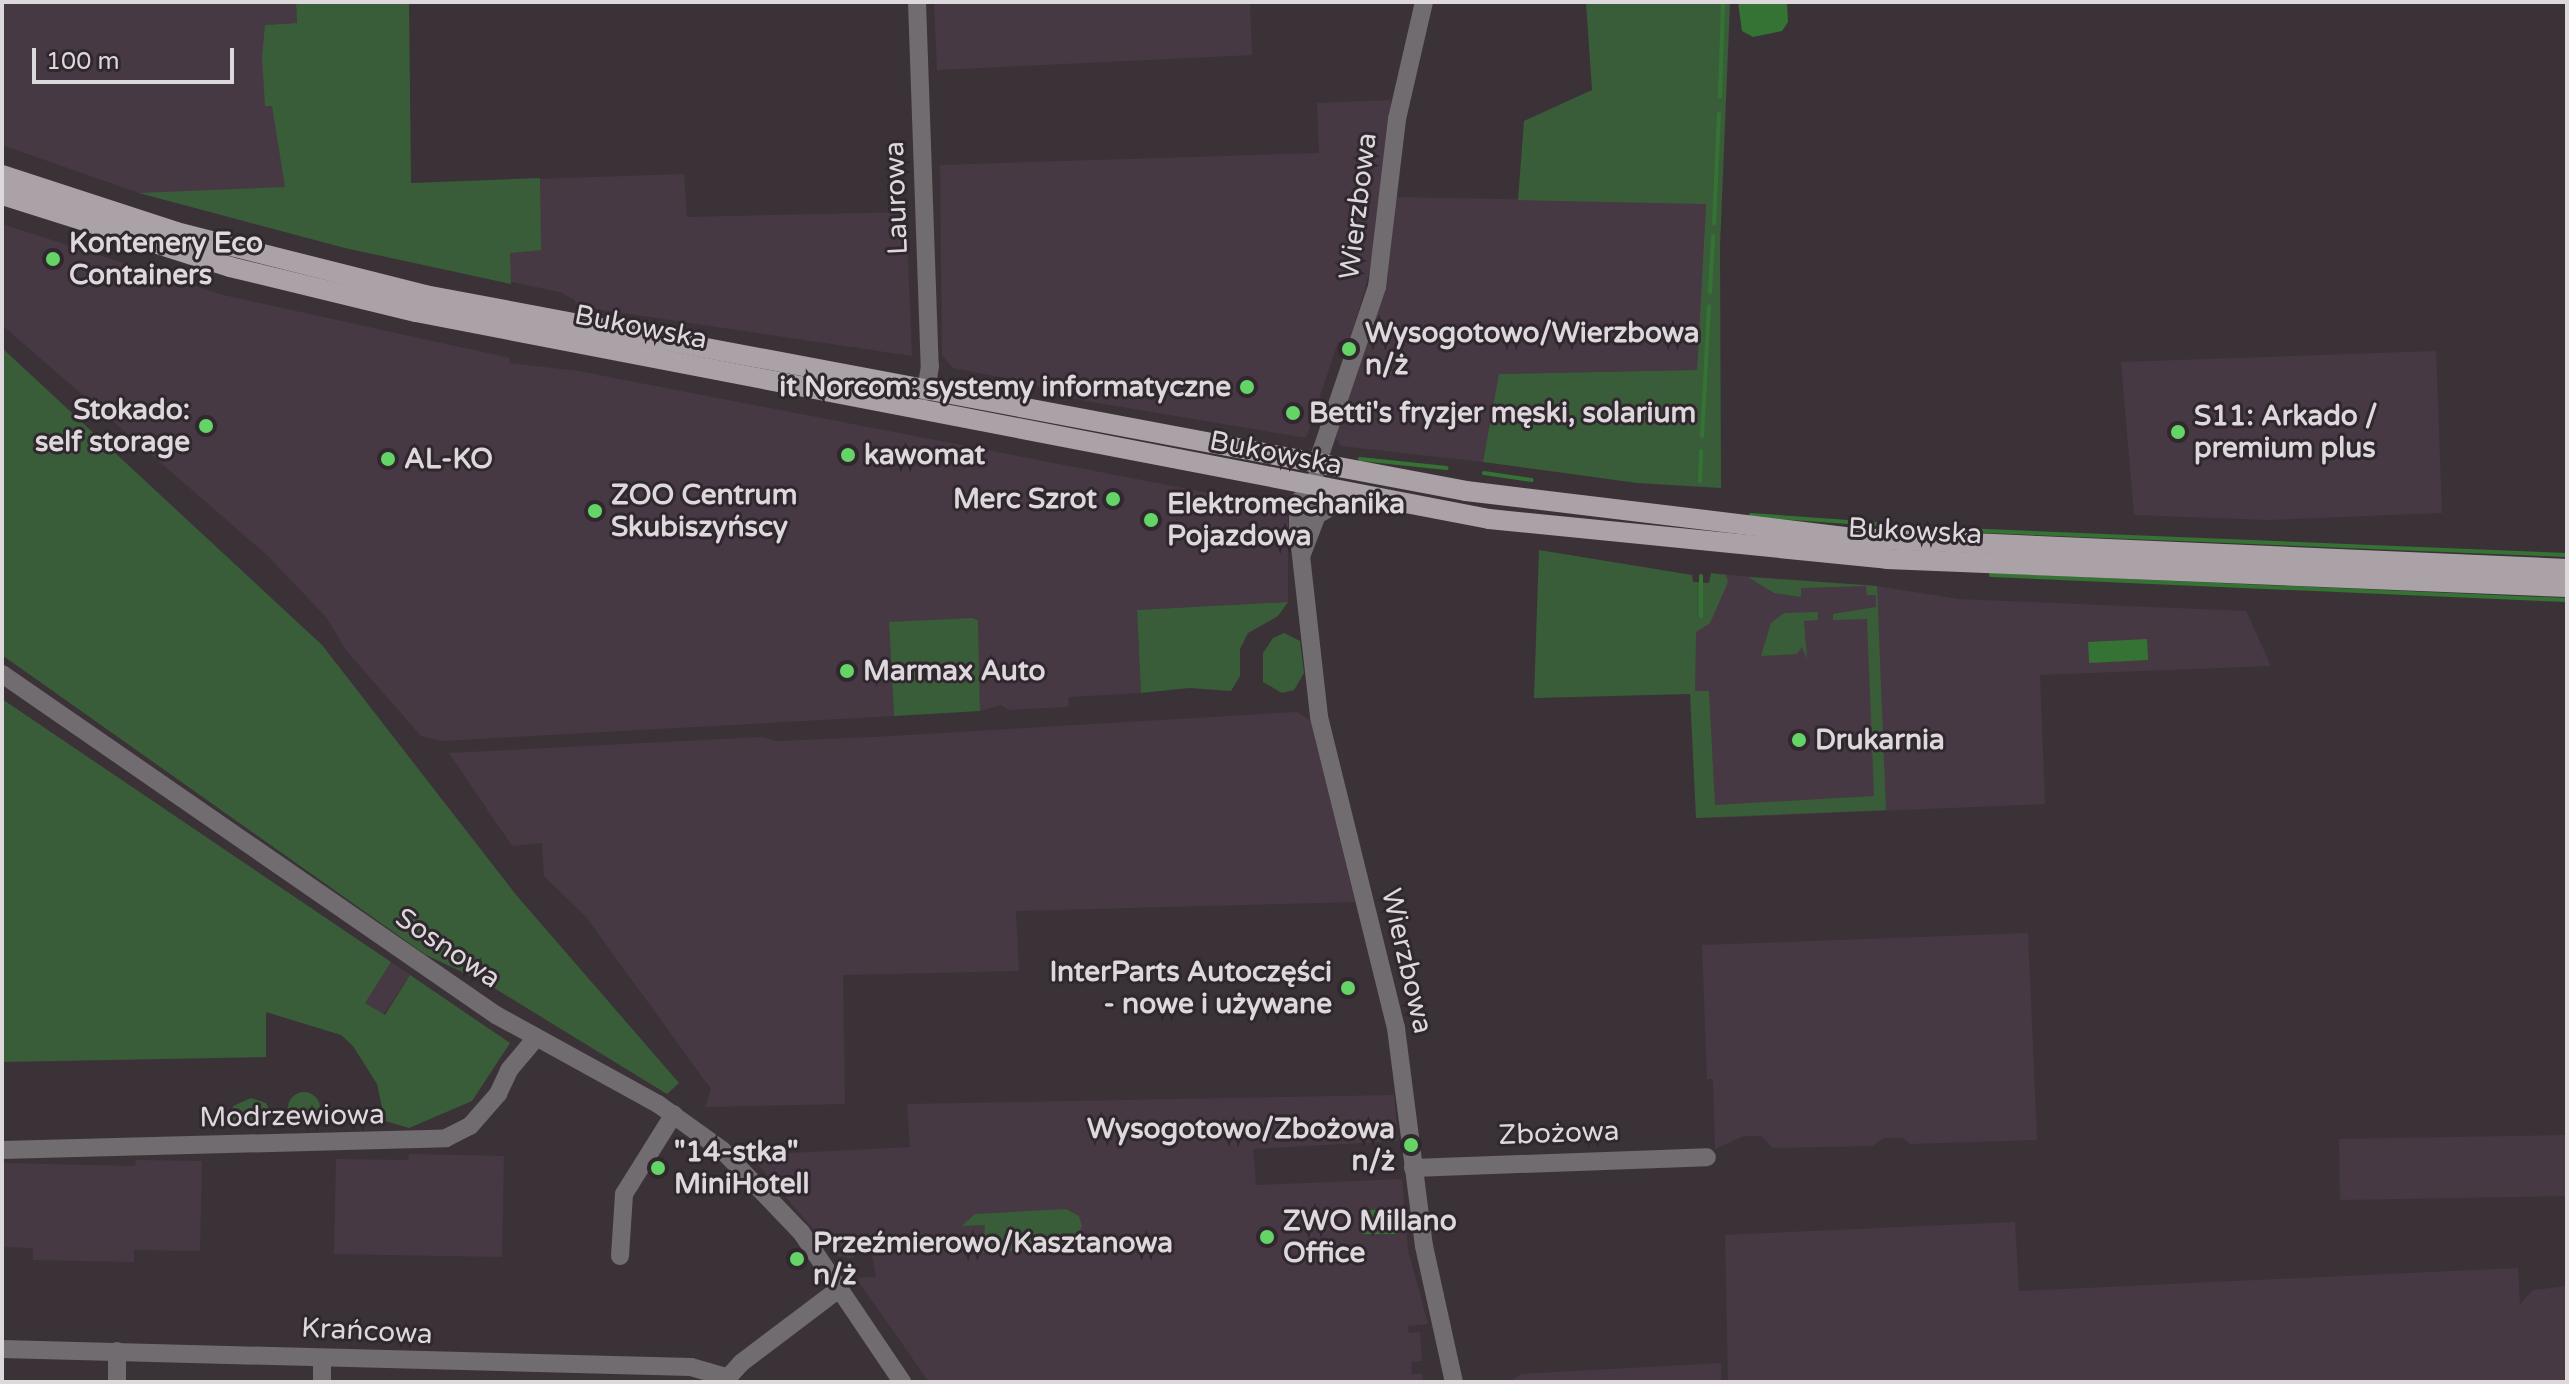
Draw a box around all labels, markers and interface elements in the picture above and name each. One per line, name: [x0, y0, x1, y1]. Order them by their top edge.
scale bar: [36, 32, 238, 82]
text: 100 m: [46, 47, 120, 76]
street label: Wierzbowa: [1332, 131, 1384, 281]
street label: Laurowa: [877, 141, 915, 255]
place label: Kontenery Eco Containers: [69, 226, 263, 292]
marker: Kontenery Eco Containers: [44, 250, 62, 268]
street label: Bukowska: [572, 298, 710, 356]
place label: Wysogotowo/Wierzbowa n/ż: [1365, 316, 1700, 382]
marker: Wysogotowo/Wierzbowa n/ż: [1340, 340, 1358, 358]
place label: it Norcom: systemy informatyczne: [779, 370, 1231, 404]
marker: it Norcom: systemy informatyczne: [1238, 378, 1256, 396]
place label: Stokado: self storage: [35, 393, 190, 459]
place label: Betti's fryzjer męski, solarium: [1309, 396, 1696, 430]
place label: S11: Arkado / premium plus: [2194, 399, 2378, 465]
marker: Betti's fryzjer męski, solarium: [1284, 404, 1302, 422]
marker: Stokado: self storage: [197, 417, 215, 435]
marker: S11: Arkado / premium plus: [2169, 423, 2187, 441]
street label: Bukowska: [1207, 424, 1345, 482]
place label: kawomat: [864, 438, 985, 472]
place label: AL-KO: [404, 442, 493, 476]
marker: kawomat: [839, 446, 857, 464]
marker: AL-KO: [379, 450, 397, 468]
place label: ZOO Centrum Skubiszyńscy: [611, 478, 797, 544]
place label: Merc Szrot: [953, 482, 1097, 516]
place label: Elektromechanika Pojazdowa: [1167, 487, 1405, 553]
marker: Merc Szrot: [1104, 490, 1122, 508]
marker: ZOO Centrum Skubiszyńscy: [586, 502, 604, 520]
marker: Elektromechanika Pojazdowa: [1142, 511, 1160, 529]
street label: Bukowska: [1847, 511, 1983, 551]
place label: Marmax Auto: [863, 654, 1045, 688]
marker: Marmax Auto: [838, 662, 856, 680]
place label: Drukarnia: [1815, 723, 1945, 757]
marker: Drukarnia: [1790, 731, 1808, 749]
street label: Wierzbowa: [1374, 885, 1440, 1037]
street label: Sosnowa: [389, 901, 507, 995]
place label: InterParts Autoczęści - nowe i używane: [1049, 955, 1332, 1021]
marker: InterParts Autoczęści - nowe i używane: [1339, 979, 1357, 997]
street label: Modrzewiowa: [199, 1098, 385, 1134]
place label: Wysogotowo/Zbożowa n/ż: [1087, 1112, 1395, 1178]
street label: Zbożowa: [1498, 1114, 1620, 1152]
place label: "14-stka" MiniHotell: [674, 1135, 809, 1201]
marker: Wysogotowo/Zbożowa n/ż: [1402, 1136, 1420, 1154]
marker: "14-stka" MiniHotell: [649, 1159, 667, 1177]
place label: ZWO Millano Office: [1283, 1204, 1457, 1270]
place label: Przeźmierowo/Kasztanowa n/ż: [813, 1226, 1173, 1292]
marker: ZWO Millano Office: [1258, 1228, 1276, 1246]
marker: Przeźmierowo/Kasztanowa n/ż: [788, 1250, 806, 1268]
street label: Krańcowa: [300, 1311, 434, 1351]

